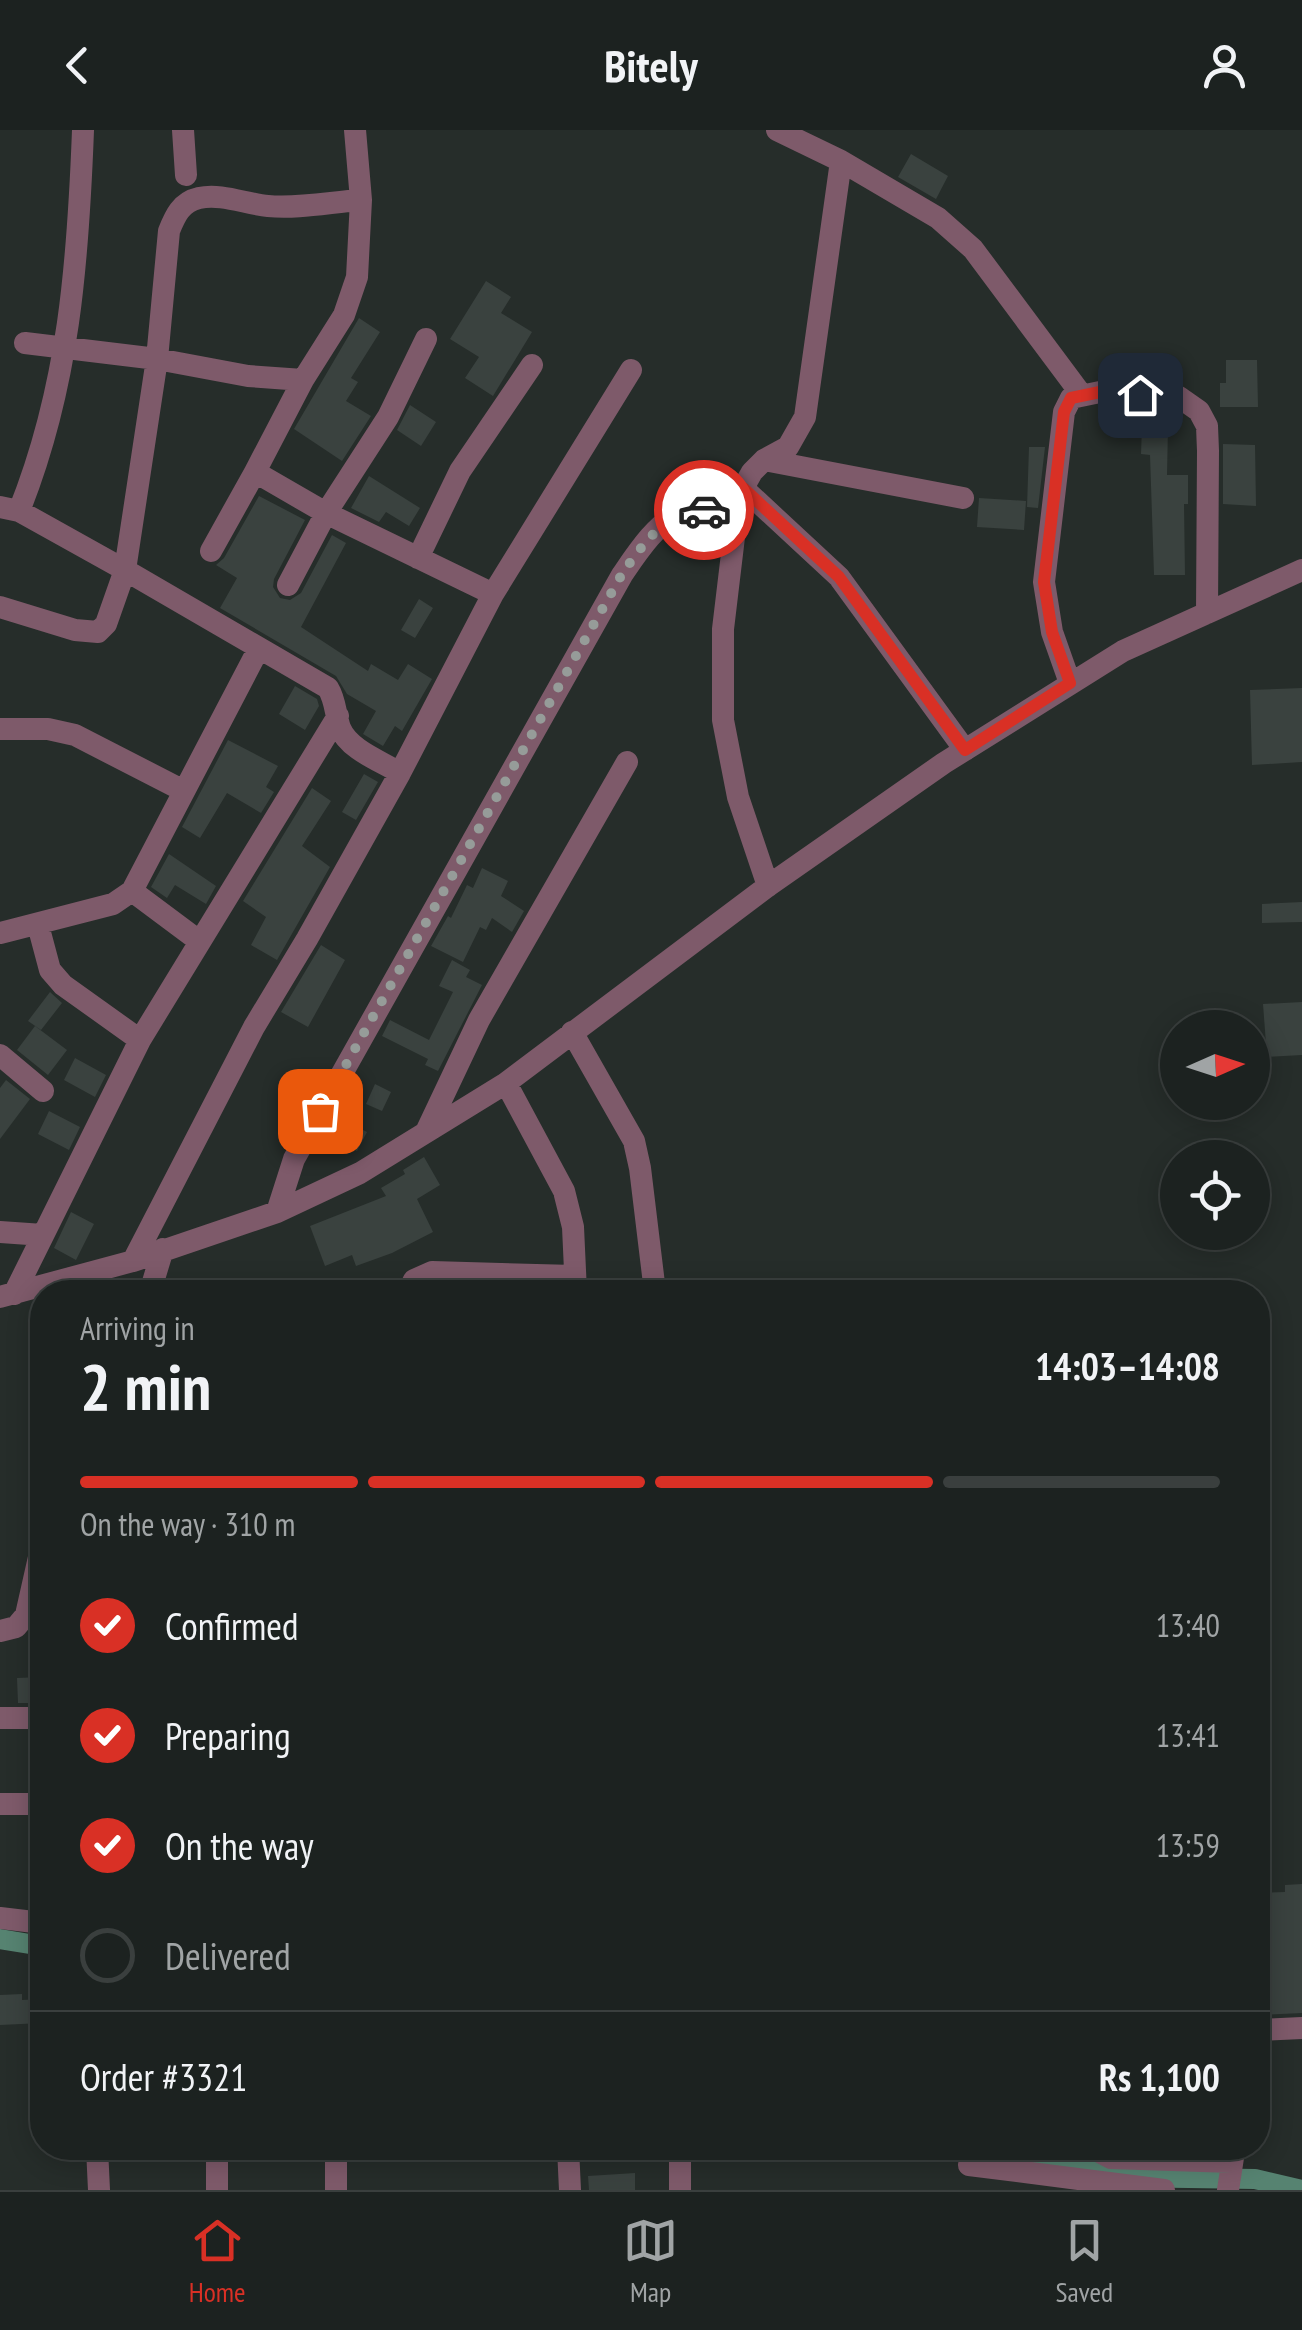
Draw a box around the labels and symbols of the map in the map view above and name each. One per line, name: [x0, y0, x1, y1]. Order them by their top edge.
pin: [1098, 353, 1183, 438]
courier: [654, 460, 754, 560]
north arrow: [1160, 1010, 1270, 1120]
pin: [278, 1069, 363, 1154]

